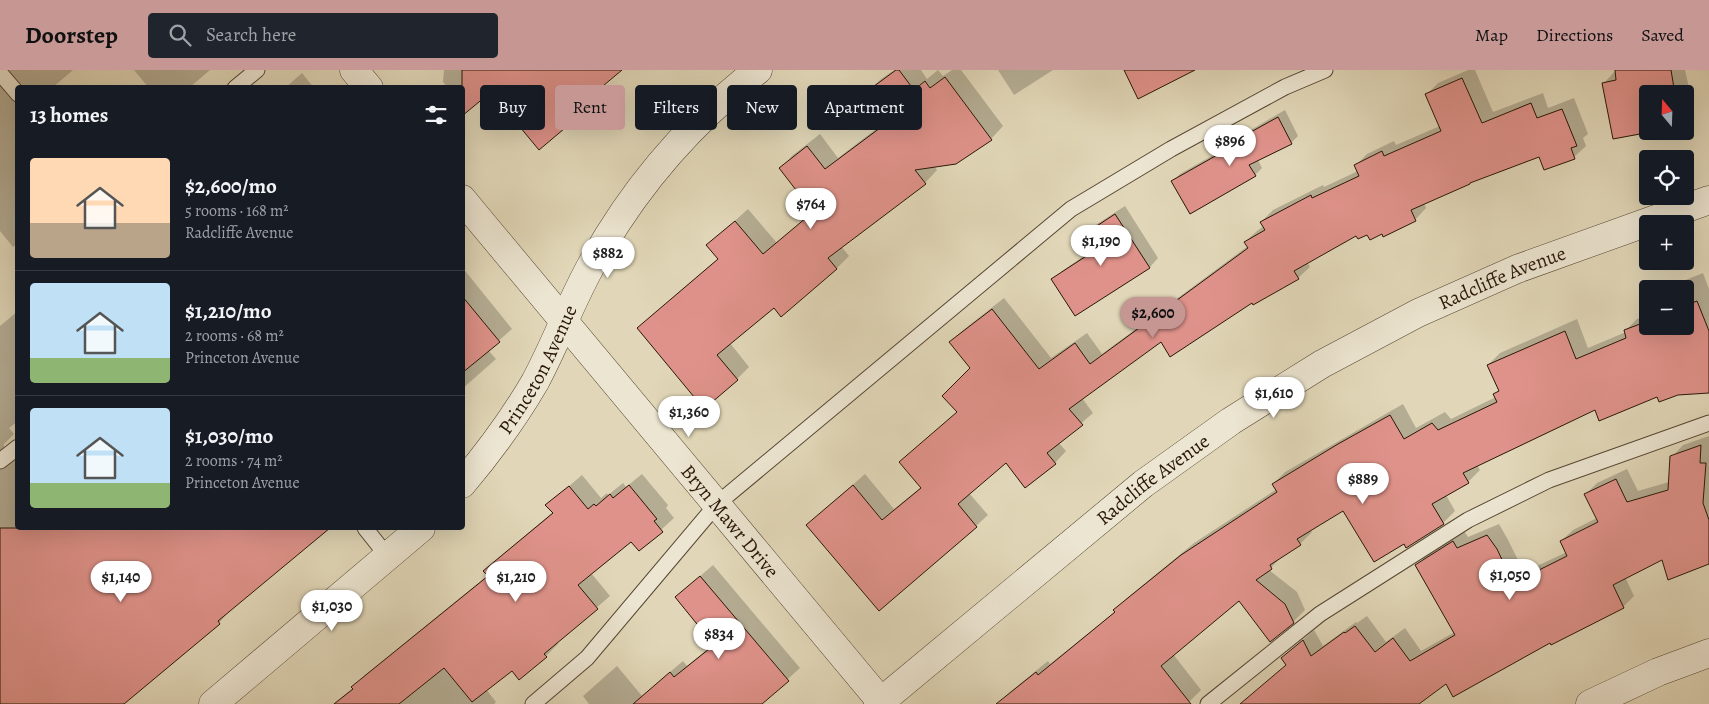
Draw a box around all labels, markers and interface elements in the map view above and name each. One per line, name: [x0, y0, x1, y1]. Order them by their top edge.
search box: [148, 13, 498, 58]
text: Doorstep: [25, 19, 118, 51]
icon: search: [166, 21, 194, 49]
text: Search here: [206, 22, 296, 48]
text: Map: [1475, 23, 1508, 47]
text: Directions: [1536, 23, 1613, 47]
text: Saved: [1641, 23, 1684, 47]
chip: Buy: [480, 85, 545, 130]
chip: Rent: [555, 85, 625, 130]
chip: Filters: [635, 85, 717, 130]
chip: New: [727, 85, 797, 130]
chip: Apartment: [807, 85, 922, 130]
north arrow: [1639, 85, 1694, 140]
map controls: [1639, 85, 1694, 335]
text: 13 homes: [30, 101, 108, 129]
icon: filters: [422, 101, 450, 129]
pin: $896: [1200, 124, 1260, 167]
text: $896: [1215, 130, 1245, 152]
button: locate: [1639, 150, 1694, 205]
text: $2,600/mo: [185, 172, 277, 200]
icon: home: [70, 178, 130, 238]
pin: $764: [781, 188, 841, 230]
text: $764: [796, 193, 826, 215]
text: 5 rooms · 168 m²: [185, 200, 289, 222]
button: +: [1639, 215, 1694, 270]
text: Radcliffe Avenue: [185, 222, 293, 244]
pin: $1,190: [1060, 224, 1142, 267]
text: $1,190: [1082, 230, 1120, 252]
pin: $882: [578, 236, 638, 279]
street label: Radcliffe Avenue: [1434, 240, 1570, 316]
text: $882: [593, 242, 623, 264]
button: −: [1639, 280, 1694, 335]
pin: $2,600: [1112, 296, 1194, 339]
text: $1,210/mo: [185, 297, 272, 325]
street label: Princeton Avenue: [492, 301, 584, 440]
text: $2,600: [1131, 302, 1175, 324]
icon: home: [70, 303, 130, 363]
text: 2 rooms · 68 m²: [185, 325, 284, 347]
text: Princeton Avenue: [185, 347, 300, 369]
pin: $1,610: [1233, 376, 1315, 419]
text: $1,610: [1255, 382, 1293, 404]
pin: $1,360: [648, 396, 730, 438]
text: $1,360: [669, 401, 709, 423]
text: $1,030/mo: [185, 422, 273, 450]
icon: home: [70, 428, 130, 488]
street label: Radcliffe Avenue: [1091, 428, 1215, 531]
text: 2 rooms · 74 m²: [185, 450, 283, 472]
street label: Bryn Mawr Drive: [675, 459, 785, 584]
pin: $889: [1333, 462, 1393, 505]
text: $889: [1348, 468, 1378, 490]
text: Princeton Avenue: [185, 472, 300, 494]
pin: $1,050: [1469, 558, 1551, 601]
pin: $1,140: [80, 560, 162, 603]
pin: $1,210: [475, 560, 557, 603]
text: $1,050: [1490, 564, 1530, 586]
text: $1,140: [102, 566, 140, 588]
text: $1,210: [497, 566, 536, 588]
pin: $1,030: [291, 590, 373, 632]
text: $1,030: [312, 595, 352, 617]
pin: $834: [689, 618, 749, 660]
text: $834: [704, 623, 734, 645]

